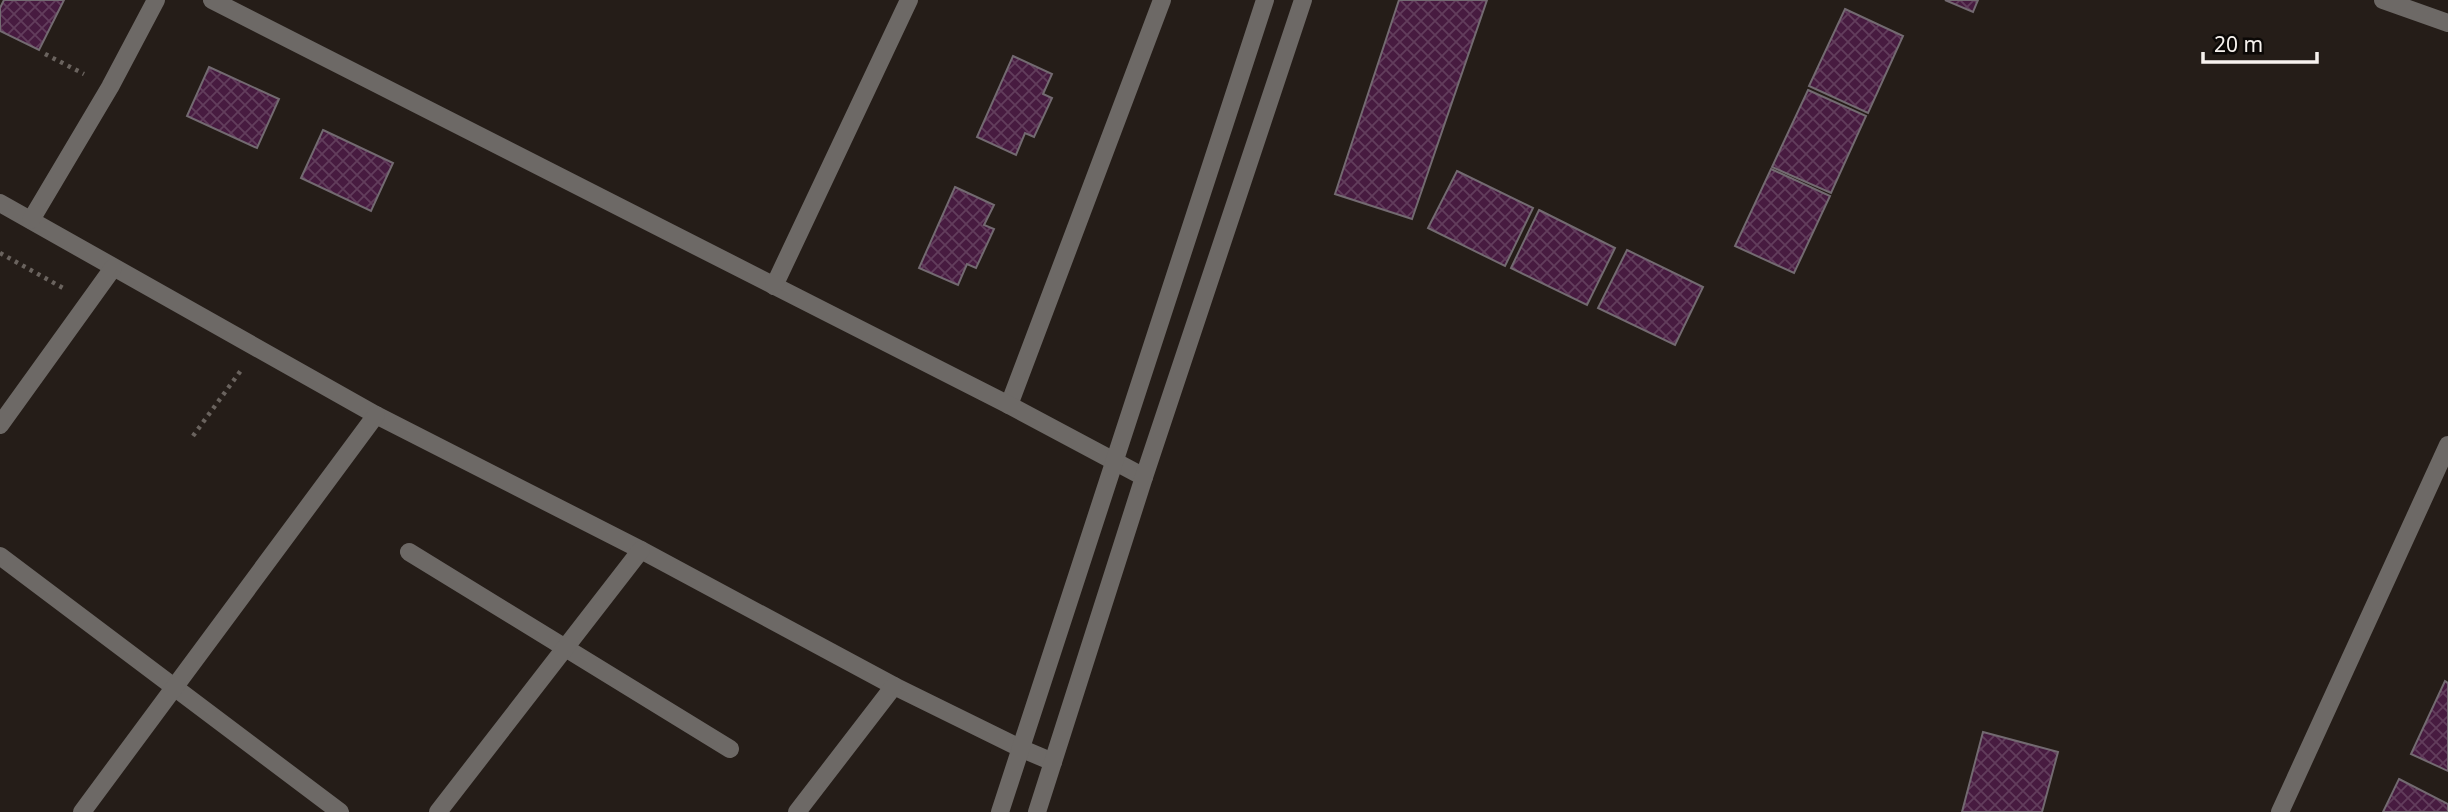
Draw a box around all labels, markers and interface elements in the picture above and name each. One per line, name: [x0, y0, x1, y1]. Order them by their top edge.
scale bar: [2203, 21, 2317, 65]
text: 20 m: [2214, 30, 2263, 58]

